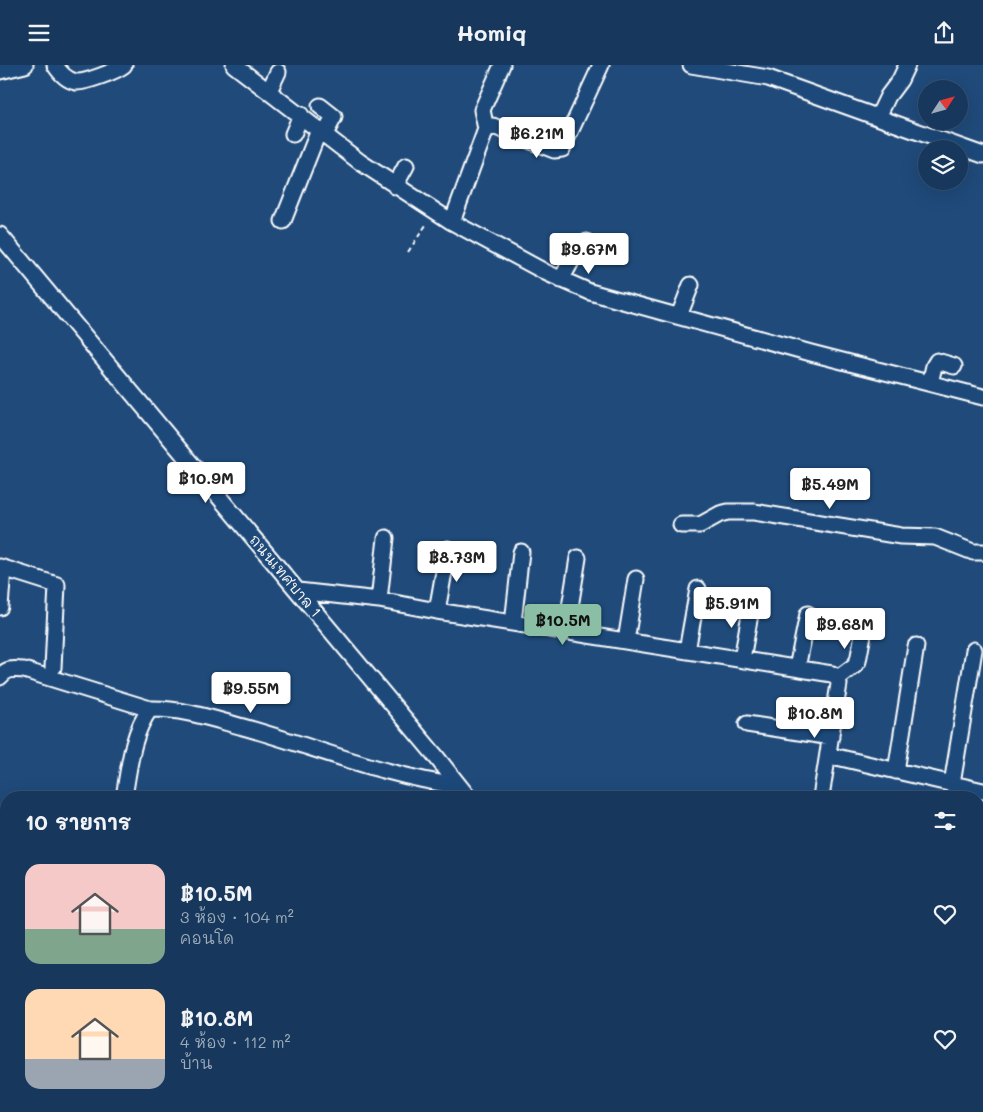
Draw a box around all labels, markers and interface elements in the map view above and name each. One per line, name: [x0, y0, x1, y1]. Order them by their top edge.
text: Homiq: [456, 18, 527, 47]
icon: menu: [25, 19, 53, 47]
icon: share: [930, 19, 958, 47]
north arrow: [918, 80, 968, 130]
map controls: [918, 80, 968, 190]
pin: ฿6.21M: [496, 117, 578, 159]
text: ฿6.21M: [510, 122, 564, 143]
button: layers: [918, 140, 968, 190]
pin: ฿9.67M: [548, 233, 630, 275]
text: ฿9.67M: [561, 238, 617, 259]
pin: ฿10.9M: [165, 461, 247, 504]
text: ฿10.9M: [178, 467, 234, 488]
pin: ฿5.49M: [789, 467, 871, 510]
text: ฿5.49M: [801, 473, 859, 494]
street label: ถนนเทศบาล 1: [245, 530, 326, 621]
pin: ฿8.73M: [416, 541, 498, 583]
text: ฿8.73M: [428, 546, 486, 567]
pin: ฿5.91M: [691, 587, 773, 629]
text: ฿5.91M: [705, 592, 759, 613]
pin: ฿10.5M: [522, 603, 604, 646]
pin: ฿9.68M: [804, 607, 886, 650]
text: ฿10.5M: [535, 609, 591, 630]
text: ฿9.68M: [816, 613, 874, 634]
pin: ฿9.55M: [210, 671, 292, 714]
text: ฿9.55M: [223, 677, 279, 698]
pin: ฿10.8M: [774, 697, 856, 739]
text: ฿10.8M: [787, 702, 843, 723]
icon: filters: [931, 807, 959, 835]
text: 10 รายการ: [25, 808, 131, 835]
text: ฿10.5M: [180, 879, 253, 906]
icon: home: [65, 884, 125, 944]
icon: heart: [931, 900, 959, 928]
text: 3 ห้อง · 104 m²: [180, 906, 294, 927]
text: คอนโด: [180, 927, 234, 948]
text: ฿10.8M: [180, 1004, 253, 1031]
icon: home: [65, 1009, 125, 1069]
icon: heart: [931, 1025, 959, 1053]
text: 4 ห้อง · 112 m²: [180, 1031, 291, 1052]
text: บ้าน: [180, 1052, 213, 1073]

